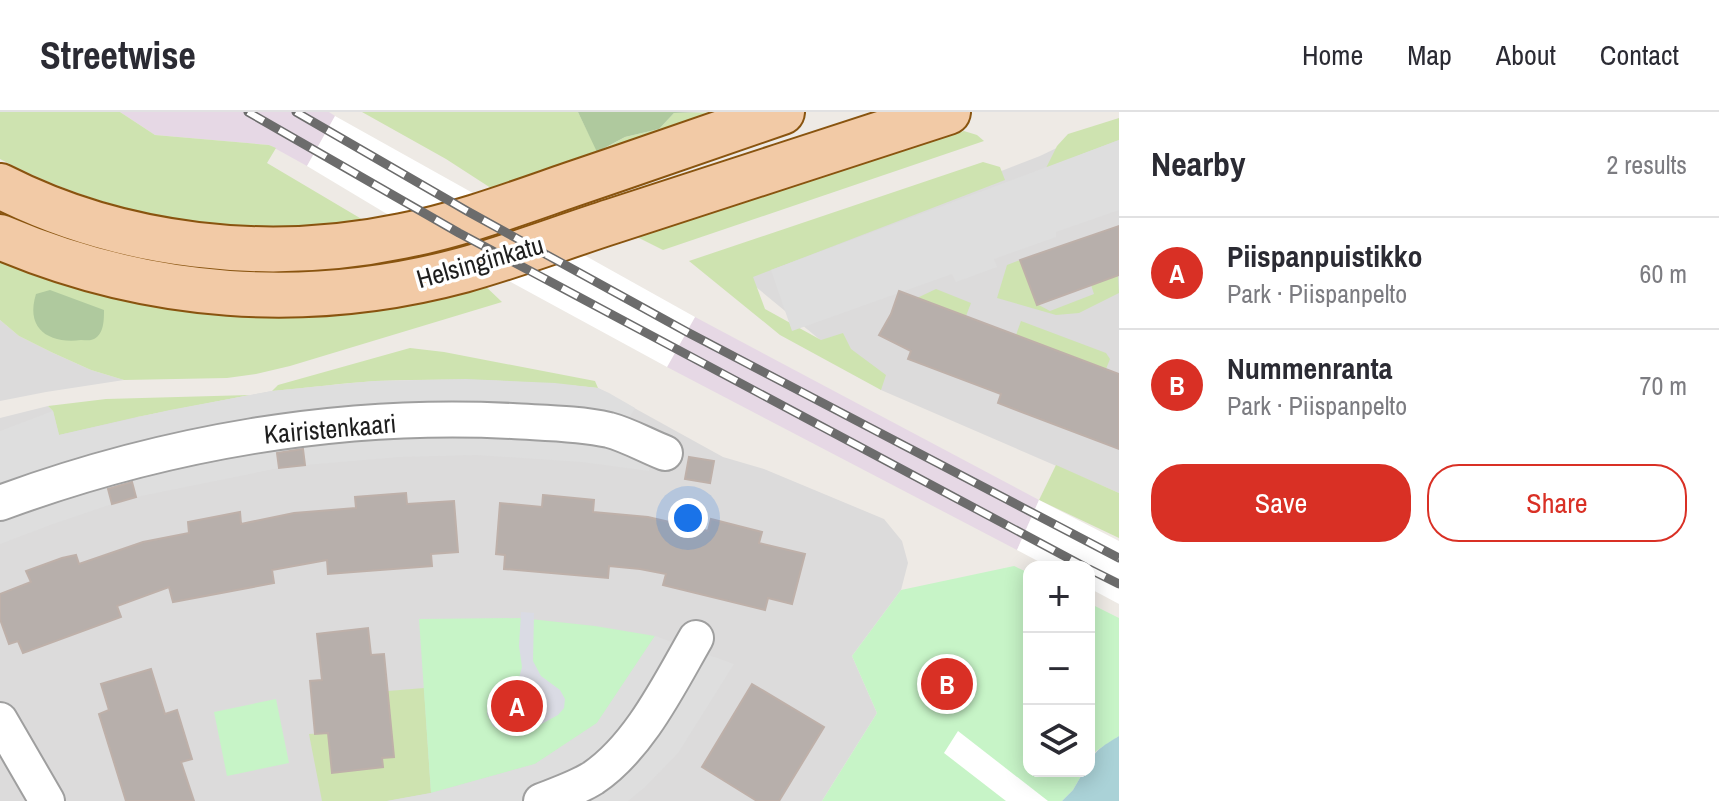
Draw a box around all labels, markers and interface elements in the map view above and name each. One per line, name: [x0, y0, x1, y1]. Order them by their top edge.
text: Streetwise: [40, 30, 196, 81]
text: Home: [1302, 36, 1363, 74]
text: Map: [1407, 36, 1452, 74]
text: About: [1496, 36, 1556, 74]
text: Contact: [1600, 36, 1679, 74]
text: Nearby: [1151, 141, 1246, 187]
text: 2 results: [1606, 147, 1687, 182]
street label: Helsinginkatu: [412, 227, 547, 296]
text: Piispanpuistikko: [1227, 236, 1423, 276]
text: A: [1169, 256, 1185, 291]
text: 60 m: [1640, 256, 1687, 291]
text: Park · Piispanpelto: [1227, 276, 1407, 311]
text: Nummenranta: [1227, 348, 1392, 388]
text: B: [1169, 368, 1185, 403]
text: 70 m: [1640, 368, 1687, 403]
text: Park · Piispanpelto: [1227, 388, 1407, 423]
street label: Kairistenkaari: [262, 405, 398, 452]
button: Save: [1151, 464, 1411, 542]
button: Share: [1427, 464, 1687, 542]
your location: [668, 498, 708, 538]
map controls: [1023, 561, 1095, 777]
button: +: [1023, 561, 1095, 633]
button: −: [1023, 633, 1095, 705]
pin: B: [921, 654, 973, 714]
pin: A: [491, 676, 543, 736]
button: layers: [1023, 705, 1095, 777]

